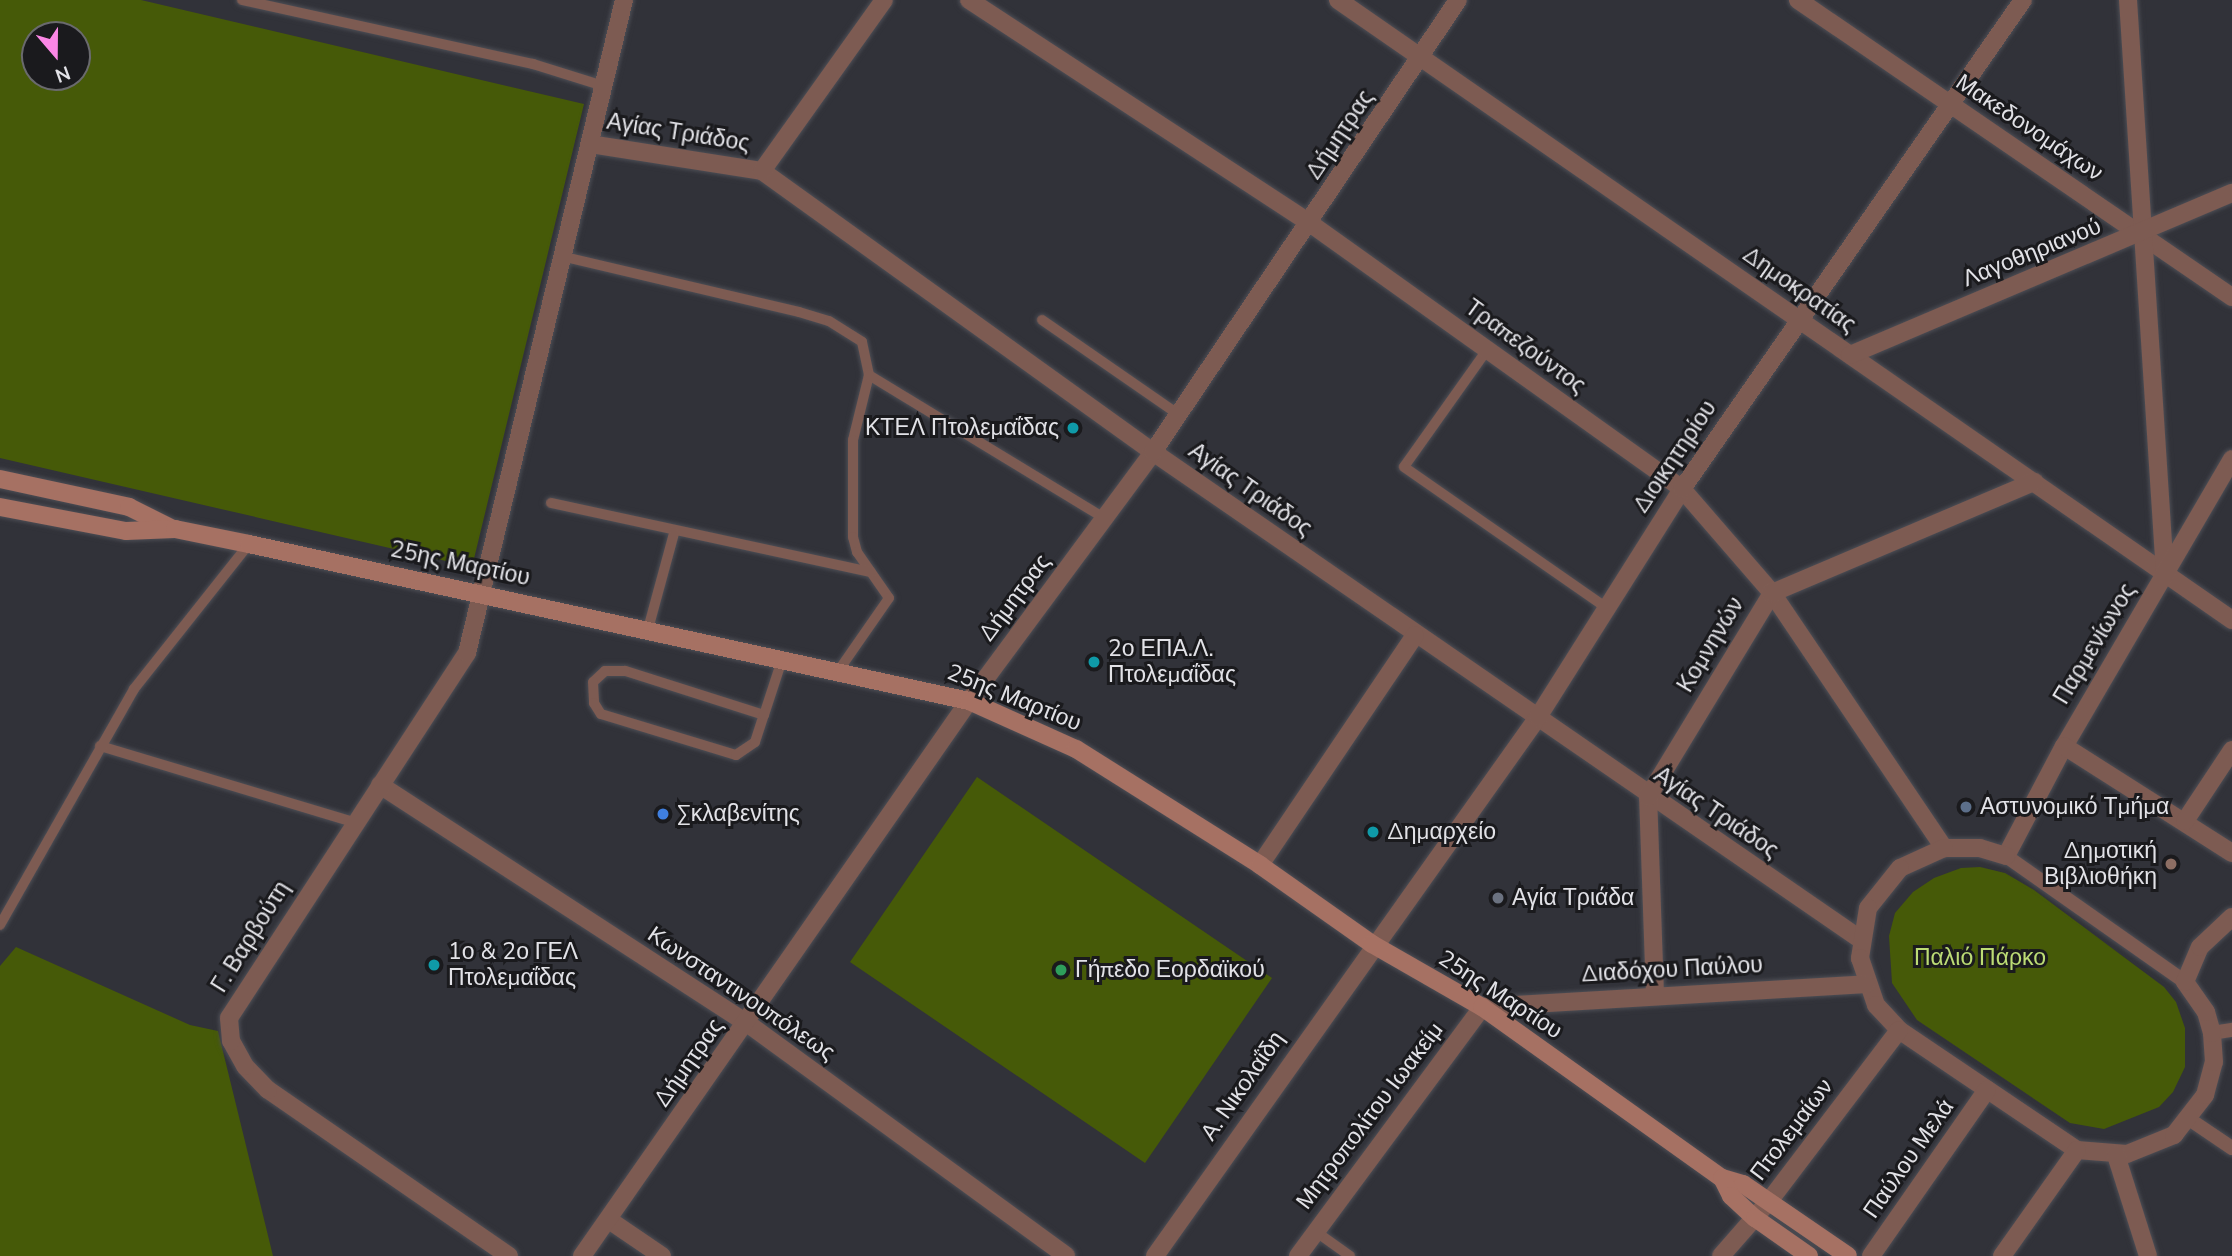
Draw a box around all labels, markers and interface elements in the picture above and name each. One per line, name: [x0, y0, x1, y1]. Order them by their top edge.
north arrow: [21, 21, 91, 91]
text: N: [51, 59, 74, 89]
street label: Μακεδονομάχων: [1950, 69, 2108, 187]
street label: Δήμητρας: [1300, 85, 1380, 185]
street label: Αγίας Τριάδος: [605, 108, 751, 158]
street label: Λαγοθηριανού: [1959, 213, 2105, 293]
street label: Δημοκρατίας: [1737, 241, 1861, 339]
street label: Τραπεζούντος: [1459, 294, 1591, 400]
street label: Διοικητηρίου: [1627, 396, 1723, 518]
place label: ΚΤΕΛ Πτολεμαΐδας: [865, 414, 1059, 442]
marker: ΚΤΕΛ Πτολεμαΐδας: [1065, 420, 1081, 436]
street label: Αγίας Τριάδος: [1183, 437, 1317, 543]
street label: 25ης Μαρτίου: [388, 536, 532, 592]
street label: Δήμητρας: [973, 549, 1057, 647]
street label: Παρμενίωνος: [2048, 579, 2142, 709]
street label: Κομνηνών: [1672, 592, 1750, 698]
place label: 2ο ΕΠΑ.Λ. Πτολεμαΐδας: [1108, 635, 1236, 689]
marker: 2ο ΕΠΑ.Λ. Πτολεμαΐδας: [1086, 654, 1102, 670]
street label: 25ης Μαρτίου: [943, 659, 1085, 737]
street label: Αγίας Τριάδος: [1649, 761, 1783, 865]
place label: Αστυνομικό Τμήμα: [1980, 793, 2169, 821]
marker: Αστυνομικό Τμήμα: [1958, 799, 1974, 815]
place label: Σκλαβενίτης: [677, 800, 800, 828]
marker: Σκλαβενίτης: [655, 806, 671, 822]
place label: Δημαρχείο: [1387, 818, 1496, 846]
marker: Δημαρχείο: [1365, 824, 1381, 840]
place label: Δημοτική Βιβλιοθήκη: [2044, 837, 2157, 891]
marker: Δημοτική Βιβλιοθήκη: [2163, 856, 2179, 872]
street label: Γ. Βαρβούτη: [206, 876, 296, 998]
place label: Αγία Τριάδα: [1512, 884, 1634, 912]
marker: Αγία Τριάδα: [1490, 890, 1506, 906]
street label: Κωνσταντινουπόλεως: [642, 921, 840, 1067]
place label: 1ο & 2ο ΓΕΛ Πτολεμαΐδας: [448, 938, 578, 992]
park label: Παλιό Πάρκο: [1914, 944, 2046, 972]
street label: 25ης Μαρτίου: [1433, 945, 1567, 1045]
street label: Διαδόχου Παύλου: [1580, 951, 1764, 989]
place label: Γήπεδο Εορδαϊκού: [1075, 956, 1265, 984]
marker: 1ο & 2ο ΓΕΛ Πτολεμαΐδας: [426, 957, 442, 973]
marker: Γήπεδο Εορδαϊκού: [1053, 962, 1069, 978]
street label: Δήμητρας: [648, 1013, 730, 1113]
street label: Μητροπολίτου Ιωακείμ: [1291, 1017, 1449, 1215]
street label: Α. Νικολαΐδη: [1195, 1026, 1291, 1146]
street label: Πτολεμαίων: [1745, 1074, 1839, 1186]
street label: Παύλου Μελά: [1858, 1094, 1960, 1224]

